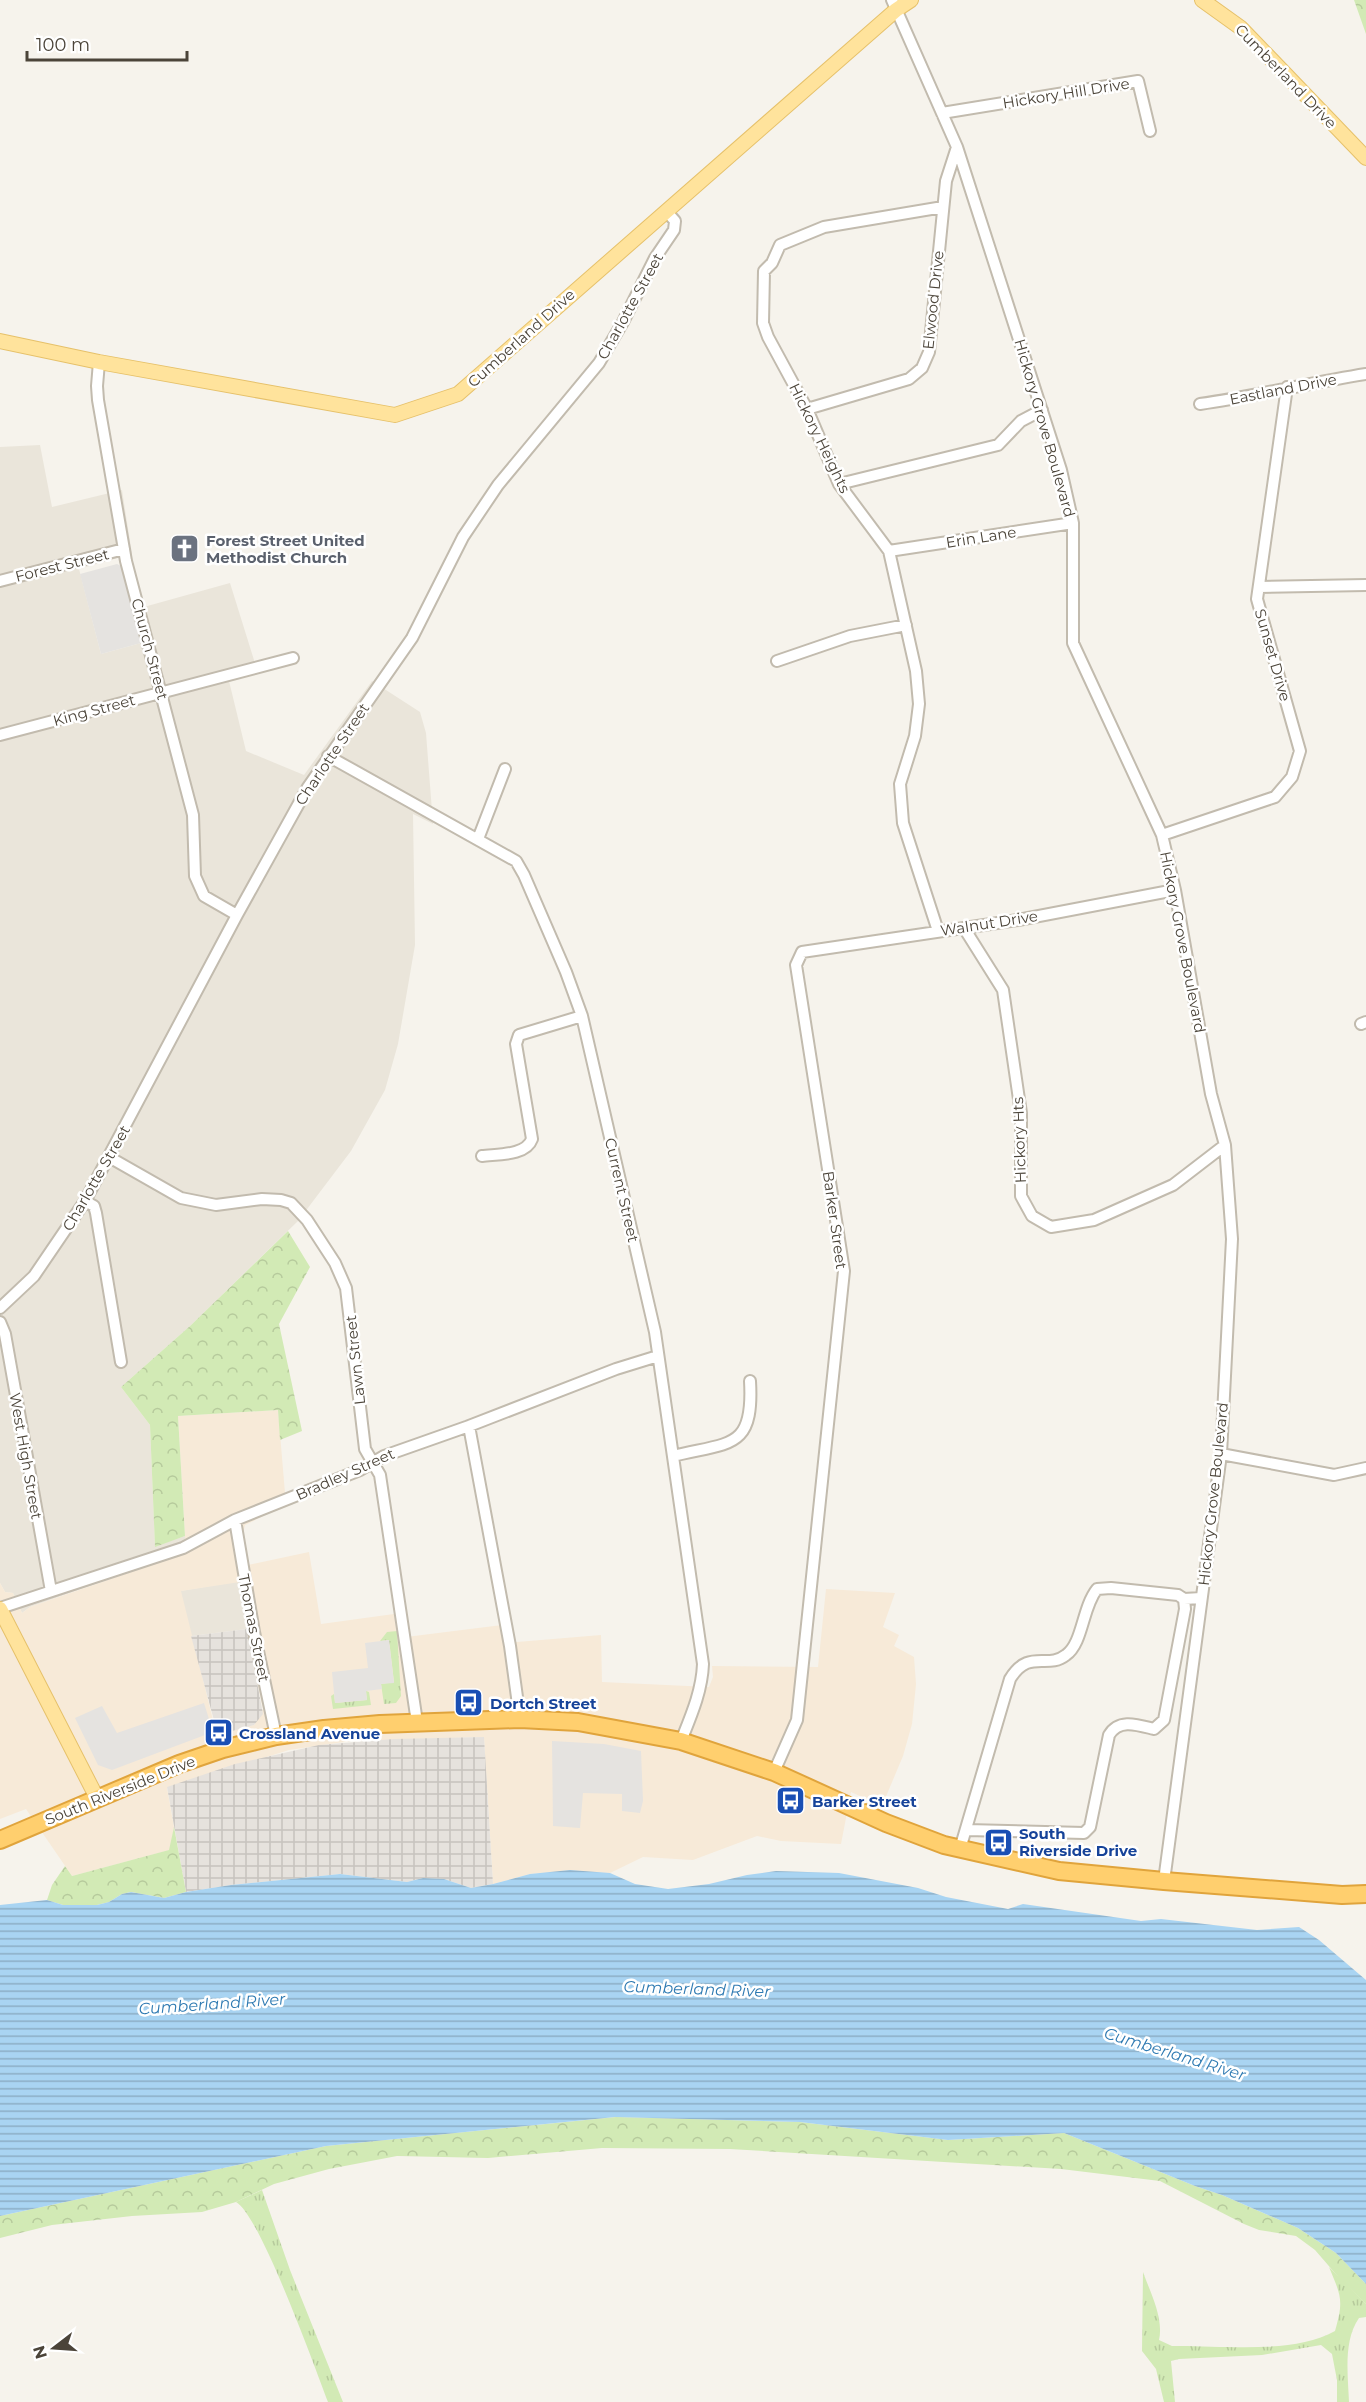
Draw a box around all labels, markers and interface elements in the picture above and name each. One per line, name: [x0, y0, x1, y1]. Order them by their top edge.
street label: Cumberland Drive: [1231, 20, 1341, 132]
scale bar: [27, 24, 188, 62]
text: 100 m: [36, 34, 90, 56]
street label: Hickory Hill Drive: [1001, 74, 1131, 112]
street label: Charlotte Street: [593, 249, 667, 363]
street label: Elwood Drive: [918, 250, 948, 350]
street label: Cumberland Drive: [463, 285, 579, 391]
street label: Hickory Grove Boulevard: [1010, 337, 1080, 519]
street label: Eastland Drive: [1228, 369, 1338, 409]
street label: Hickory Heights: [785, 380, 855, 496]
street label: Erin Lane: [944, 522, 1018, 552]
place label: Forest Street United Methodist Church: [206, 531, 365, 567]
church icon: Forest Street United Methodist Church: [169, 533, 201, 565]
street label: Forest Street: [13, 544, 111, 586]
street label: Church Street: [127, 596, 173, 702]
street label: Sunset Drive: [1251, 607, 1295, 703]
street label: King Street: [51, 690, 137, 730]
street label: Charlotte Street: [291, 699, 373, 809]
street label: Hickory Grove Boulevard: [1156, 850, 1210, 1034]
street label: Walnut Drive: [939, 906, 1039, 940]
street label: Hickory Hts: [1008, 1097, 1030, 1183]
street label: Charlotte Street: [58, 1122, 134, 1234]
street label: Current Street: [601, 1136, 643, 1244]
street label: Barker Street: [819, 1170, 851, 1270]
street label: Lawn Street: [341, 1314, 369, 1406]
street label: West High Street: [6, 1391, 46, 1521]
street label: Hickory Grove Boulevard: [1194, 1401, 1232, 1587]
street label: Bradley Street: [293, 1444, 397, 1504]
street label: Thomas Street: [234, 1572, 274, 1684]
bus stop icon: Dortch Street: [453, 1687, 485, 1719]
place label: Dortch Street: [490, 1694, 597, 1713]
bus stop icon: Crossland Avenue: [202, 1717, 234, 1749]
place label: Crossland Avenue: [239, 1724, 380, 1743]
street label: South Riverside Drive: [42, 1751, 198, 1829]
bus stop icon: Barker Street: [775, 1785, 807, 1817]
place label: Barker Street: [812, 1792, 917, 1811]
place label: South Riverside Drive: [1019, 1824, 1137, 1860]
bus stop icon: South Riverside Drive: [982, 1826, 1014, 1858]
water label: Cumberland River: [623, 1977, 771, 2001]
water label: Cumberland River: [138, 1989, 287, 2019]
water label: Cumberland River: [1102, 2023, 1249, 2085]
north arrow: [24, 2318, 84, 2378]
text: N: [29, 2343, 51, 2361]

